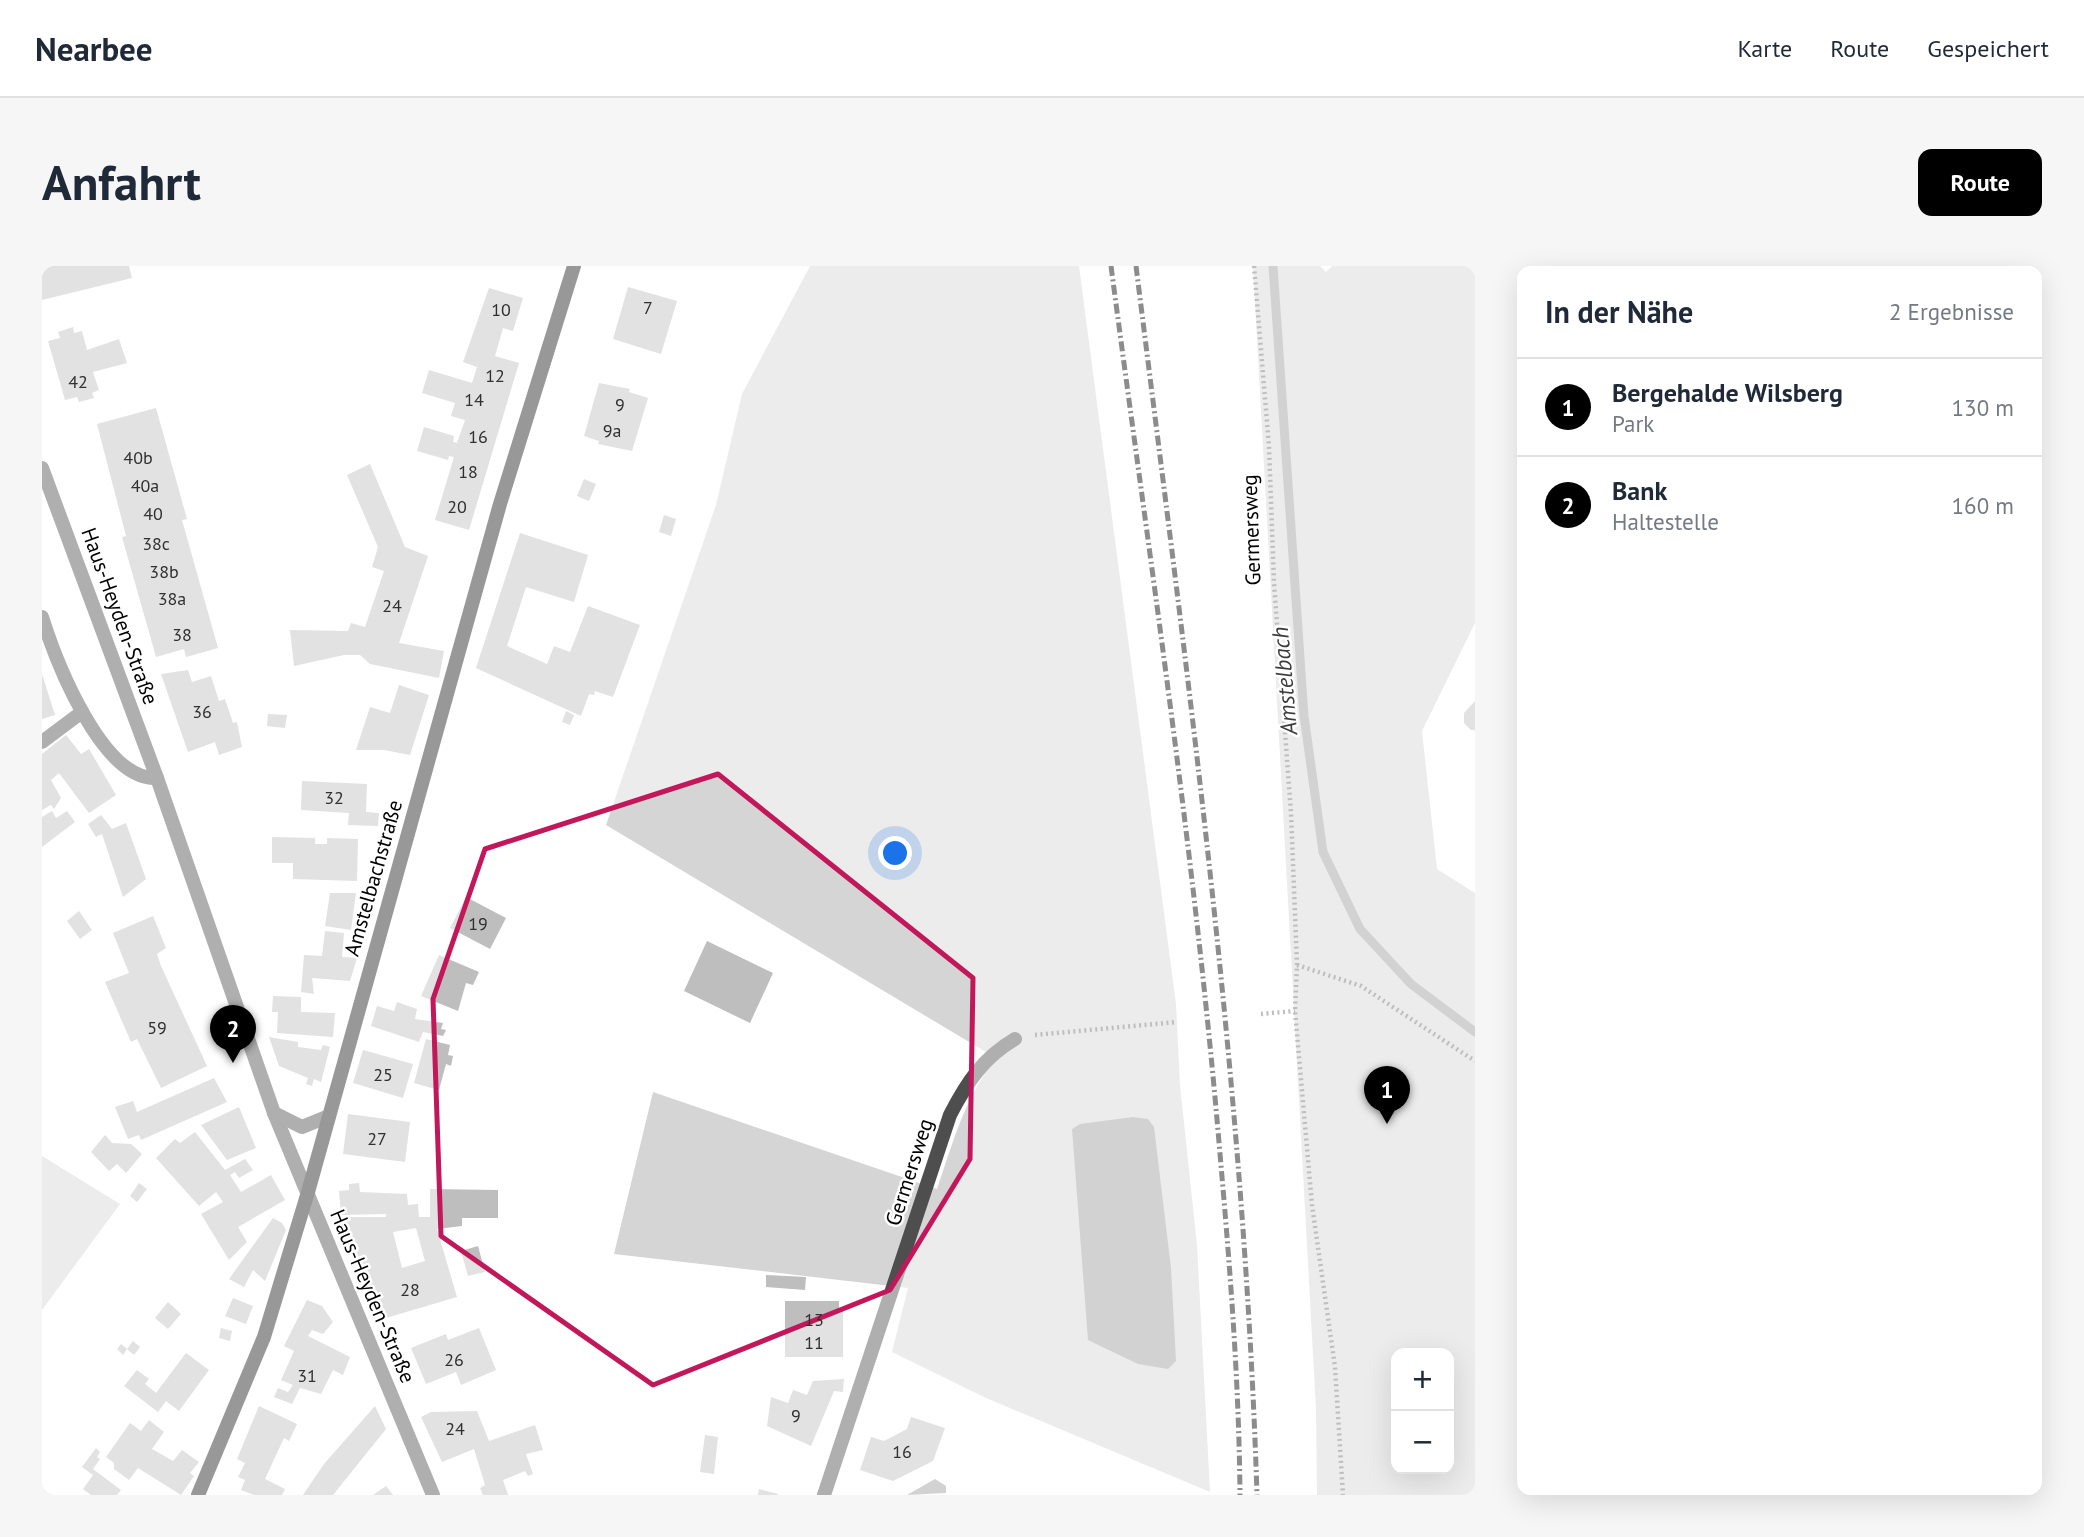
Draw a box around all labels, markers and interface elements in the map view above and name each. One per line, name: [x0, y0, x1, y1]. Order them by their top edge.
text: Nearbee: [35, 27, 152, 70]
text: Karte: [1737, 33, 1792, 64]
text: Route: [1830, 33, 1889, 64]
text: Gespeichert: [1927, 33, 2049, 64]
button: Route: [1918, 149, 2042, 216]
text: Anfahrt: [42, 150, 201, 214]
text: In der Nähe: [1545, 292, 1693, 331]
house number: 7: [643, 296, 653, 319]
text: 2 Ergebnisse: [1889, 297, 2014, 326]
house number: 10: [491, 298, 511, 321]
house number: 12: [485, 364, 505, 387]
house number: 42: [68, 370, 88, 393]
text: Bergehalde Wilsberg: [1612, 376, 1843, 409]
house number: 14: [464, 388, 484, 411]
house number: 9: [615, 393, 625, 416]
text: 1: [1561, 393, 1575, 422]
text: 130 m: [1952, 393, 2014, 422]
text: Park: [1612, 409, 1654, 438]
house number: 9a: [603, 419, 621, 442]
house number: 16: [468, 425, 488, 448]
house number: 40b: [123, 446, 153, 469]
house number: 18: [458, 460, 478, 483]
house number: 40a: [131, 474, 159, 497]
street label: Germersweg: [1236, 474, 1266, 586]
text: Bank: [1612, 474, 1667, 507]
text: 2: [1561, 491, 1575, 520]
text: 160 m: [1952, 491, 2014, 520]
house number: 20: [447, 495, 467, 518]
house number: 40: [143, 502, 163, 525]
text: Haltestelle: [1612, 507, 1719, 536]
street label: Haus-Heyden-Straße: [75, 524, 165, 708]
house number: 38c: [142, 532, 170, 555]
house number: 38b: [149, 560, 179, 583]
house number: 38a: [158, 587, 186, 610]
house number: 24: [382, 594, 402, 617]
house number: 38: [172, 623, 192, 646]
water label: Amstelbach: [1265, 626, 1303, 737]
house number: 36: [192, 700, 212, 723]
house number: 32: [324, 786, 344, 809]
street label: Amstelbachstraße: [338, 797, 408, 959]
your location: [878, 836, 912, 870]
house number: 19: [468, 912, 488, 935]
pin: 2: [210, 1005, 256, 1063]
house number: 59: [147, 1016, 167, 1039]
house number: 25: [373, 1063, 393, 1086]
pin: 1: [1364, 1066, 1410, 1124]
street label: Germersweg: [879, 1115, 939, 1229]
house number: 27: [367, 1127, 387, 1150]
street label: Haus-Heyden-Straße: [324, 1205, 422, 1387]
house number: 28: [400, 1278, 420, 1301]
house number: 13: [804, 1308, 824, 1331]
house number: 11: [804, 1331, 824, 1354]
house number: 26: [444, 1348, 464, 1371]
map controls: [1391, 1348, 1454, 1474]
button: +: [1391, 1348, 1454, 1411]
house number: 31: [297, 1364, 317, 1387]
house number: 9: [791, 1404, 801, 1427]
button: −: [1391, 1411, 1454, 1474]
house number: 24: [445, 1417, 465, 1440]
house number: 16: [892, 1440, 912, 1463]

